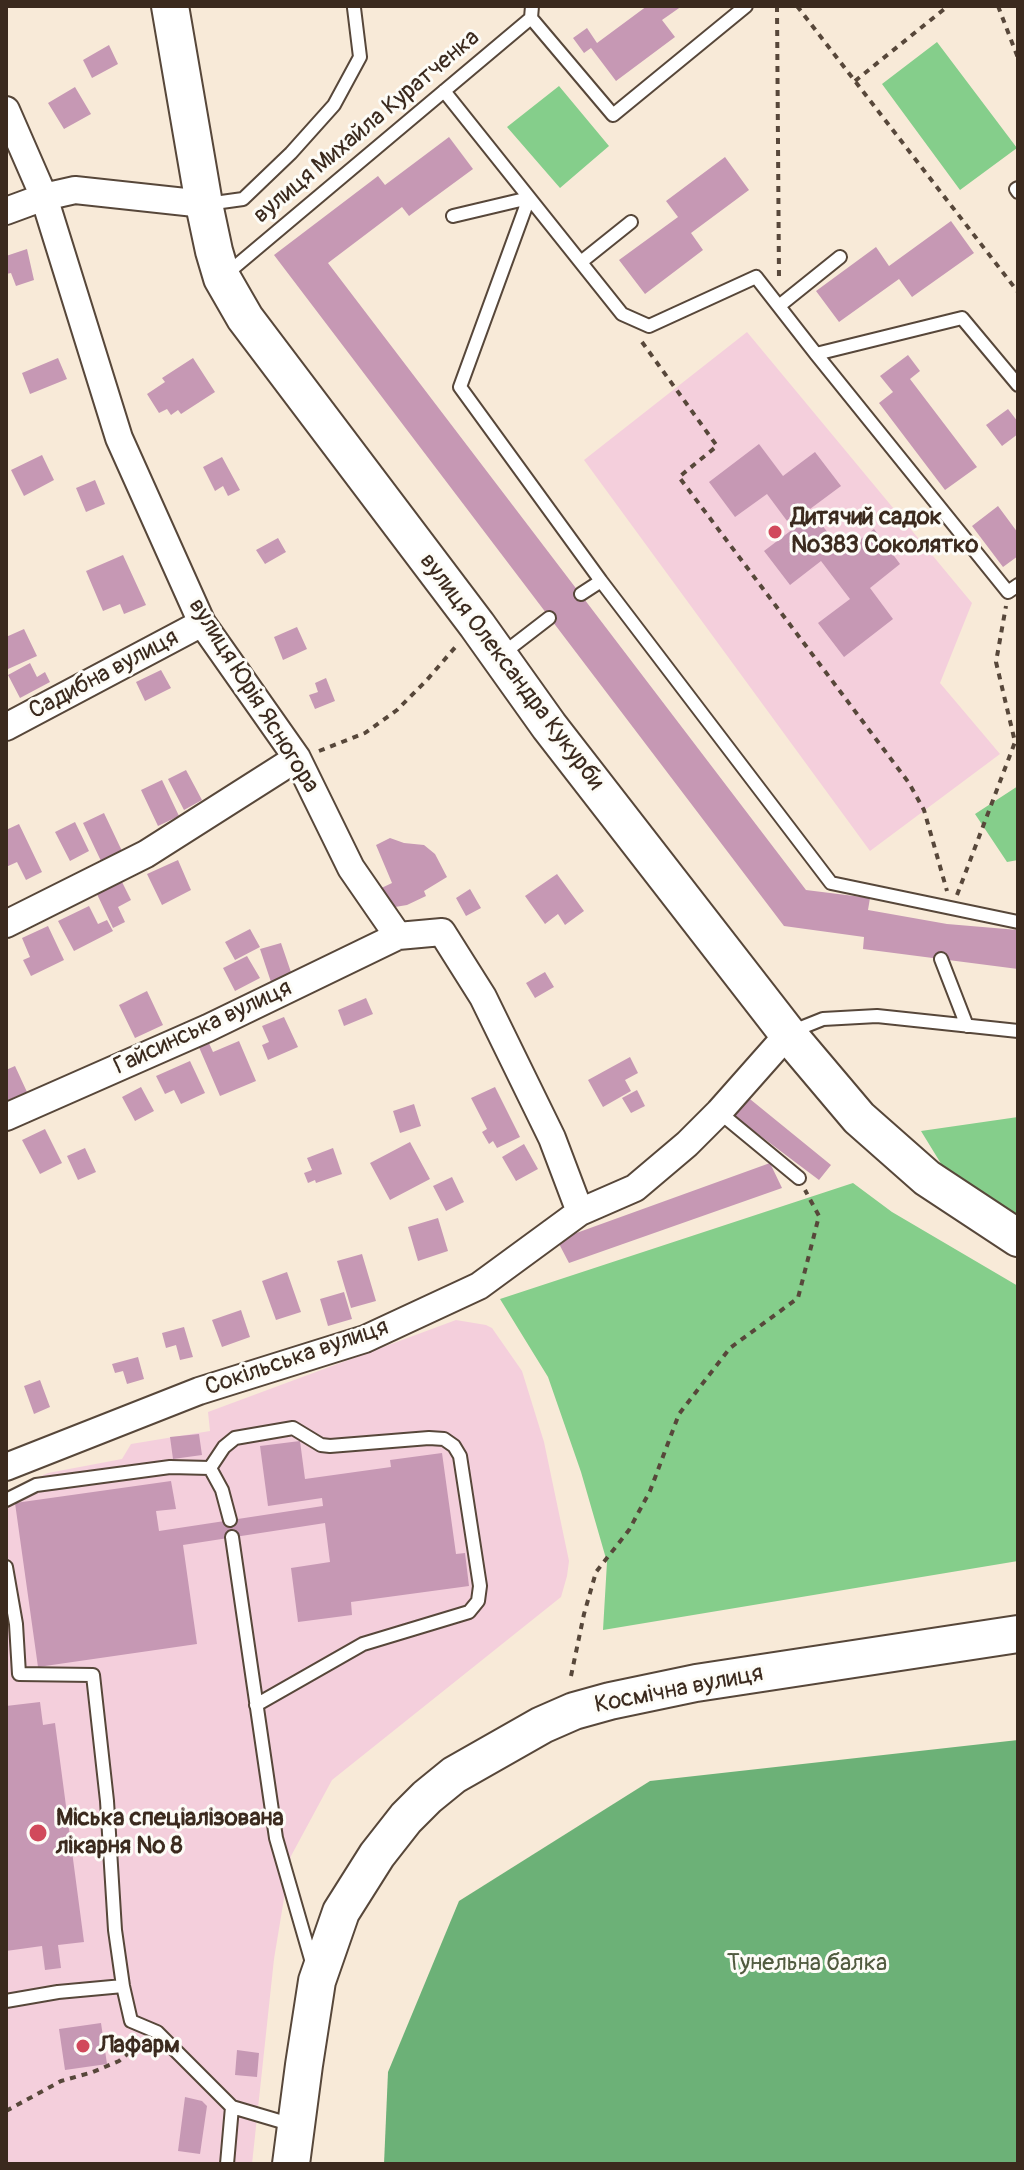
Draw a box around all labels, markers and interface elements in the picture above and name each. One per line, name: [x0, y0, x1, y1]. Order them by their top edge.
street label: вулиця Михайла Куратченка: [248, 24, 486, 230]
place label: Дитячий садок №383 Соколятко: [791, 504, 978, 560]
marker: Дитячий садок №383 Соколятко: [766, 523, 784, 541]
street label: вулиця Олександра Кукурби: [413, 548, 609, 796]
street label: вулиця Юрія Ясногора: [181, 593, 325, 799]
street label: Садибна вулиця: [24, 624, 184, 726]
street label: Гайсинська вулиця: [110, 974, 296, 1082]
street label: Сокільська вулиця: [202, 1313, 392, 1403]
street label: Космічна вулиця: [592, 1660, 766, 1720]
place label: Міська спеціалізована лікарня № 8: [56, 1805, 284, 1861]
marker: Міська спеціалізована лікарня № 8: [27, 1822, 49, 1844]
park label: Тунельна балка: [727, 1950, 887, 1978]
place label: Лафарм: [99, 2032, 180, 2060]
marker: Лафарм: [74, 2037, 92, 2055]

